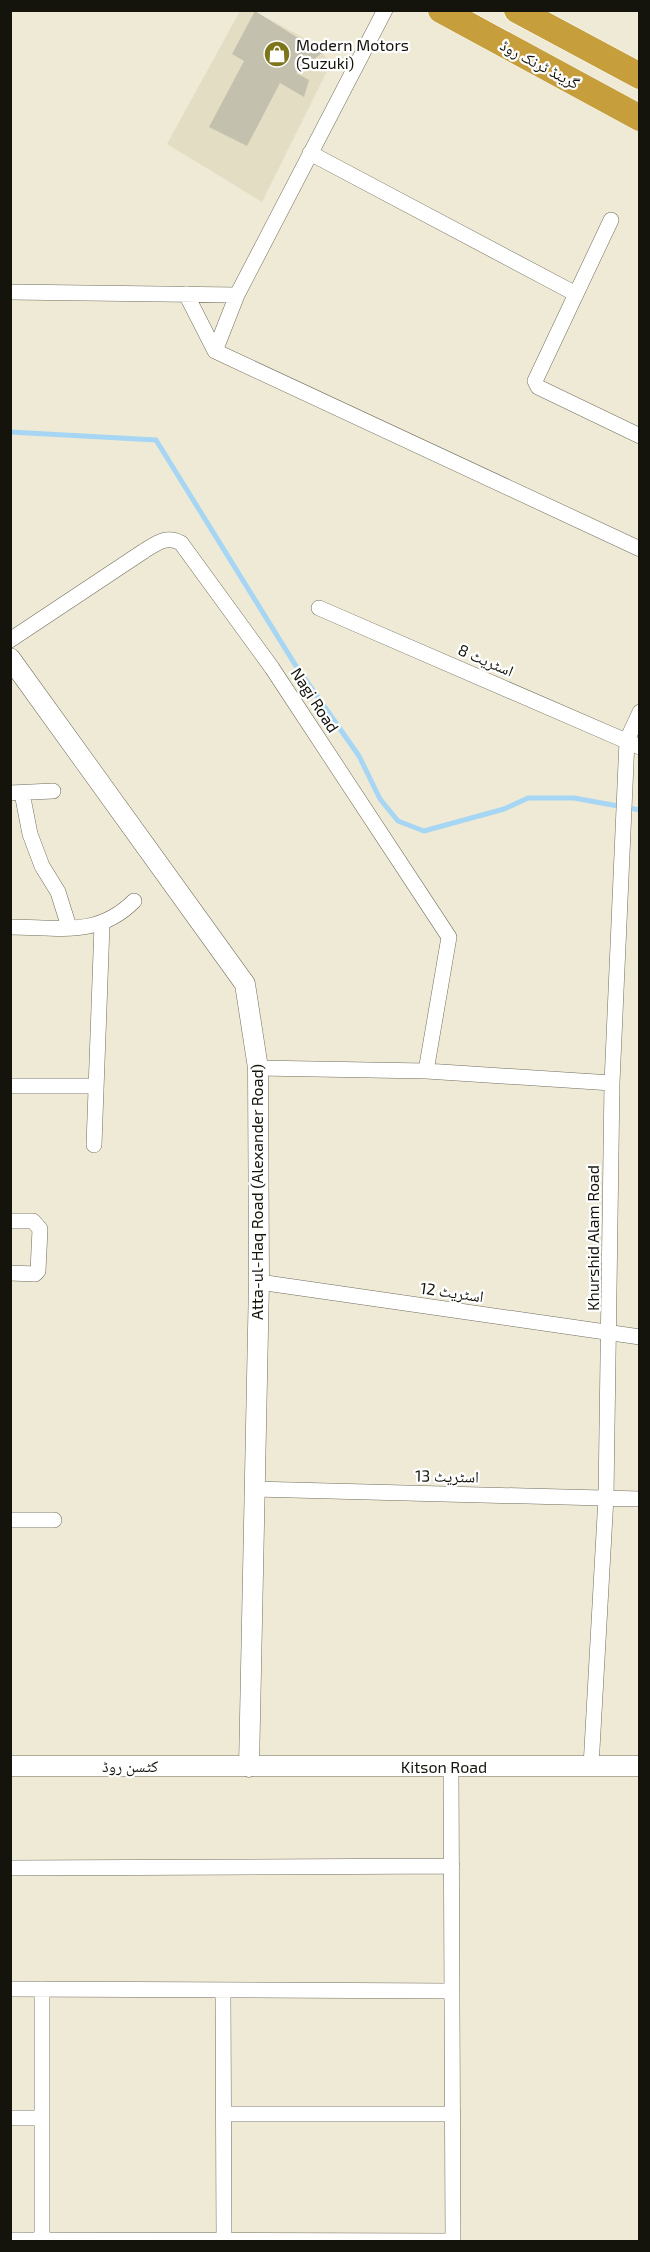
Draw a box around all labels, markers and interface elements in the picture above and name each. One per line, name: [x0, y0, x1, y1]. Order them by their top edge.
place label: Modern Motors (Suzuki): [296, 35, 409, 72]
street label: گرینڈ ٹرنک روڈ: [497, 35, 583, 93]
shop icon: Modern Motors (Suzuki): [262, 39, 292, 69]
street label: اسٹریٹ 8: [455, 639, 517, 681]
street label: Nagi Road: [287, 664, 343, 736]
street label: Atta-ul-Haq Road (Alexander Road): [247, 1064, 266, 1320]
street label: Khurshid Alam Road: [583, 1165, 602, 1311]
street label: اسٹریٹ 12: [419, 1278, 485, 1306]
street label: اسٹریٹ 13: [415, 1465, 479, 1487]
street label: کٹسن روڈ: [102, 1756, 158, 1777]
street label: Kitson Road: [401, 1757, 487, 1776]

